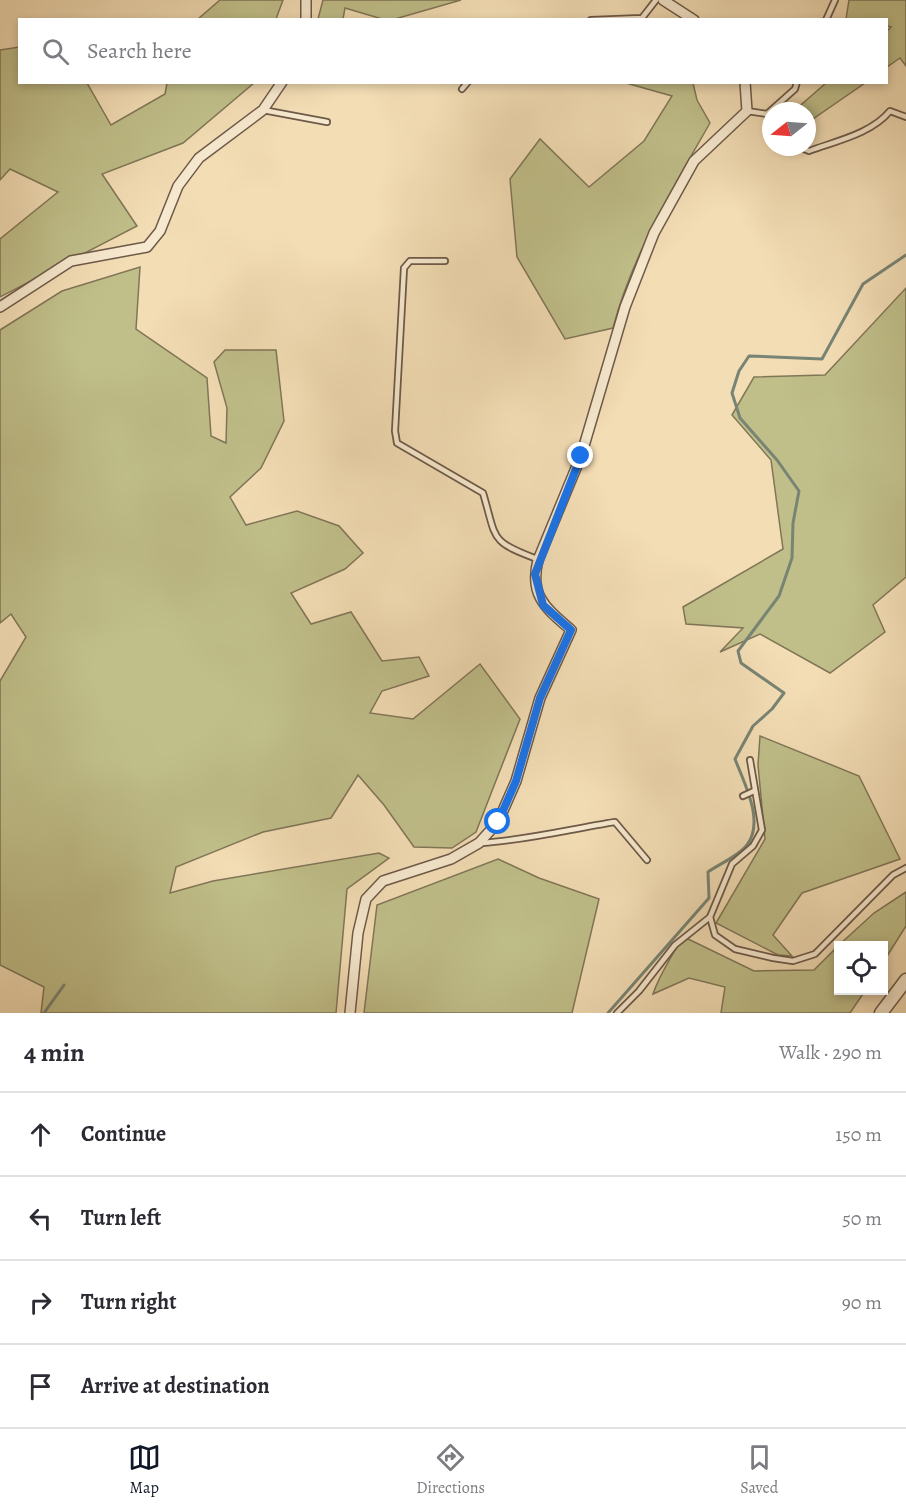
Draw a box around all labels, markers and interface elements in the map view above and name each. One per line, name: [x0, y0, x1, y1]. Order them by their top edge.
search box: [18, 18, 888, 84]
icon: search: [39, 35, 72, 68]
text: Search here: [87, 36, 192, 66]
north arrow: [762, 102, 816, 156]
route end: [567, 442, 593, 468]
route start: [484, 808, 510, 834]
map controls: [834, 941, 888, 995]
button: locate: [834, 941, 888, 995]
text: 4 min: [24, 1035, 85, 1070]
text: Walk · 290 m: [779, 1039, 882, 1066]
icon: ahead: [24, 1118, 57, 1151]
text: Continue: [81, 1119, 166, 1149]
text: 150 m: [835, 1121, 882, 1148]
icon: left: [24, 1202, 57, 1235]
text: Turn left: [81, 1203, 161, 1233]
text: 50 m: [842, 1205, 882, 1232]
icon: right: [24, 1286, 57, 1319]
text: Turn right: [81, 1287, 177, 1317]
text: 90 m: [842, 1289, 882, 1316]
icon: arrive: [24, 1370, 57, 1403]
text: Arrive at destination: [81, 1371, 270, 1401]
tab: Map: [128, 1441, 161, 1499]
tab: Directions: [416, 1441, 485, 1499]
tab: Saved: [740, 1441, 778, 1499]

